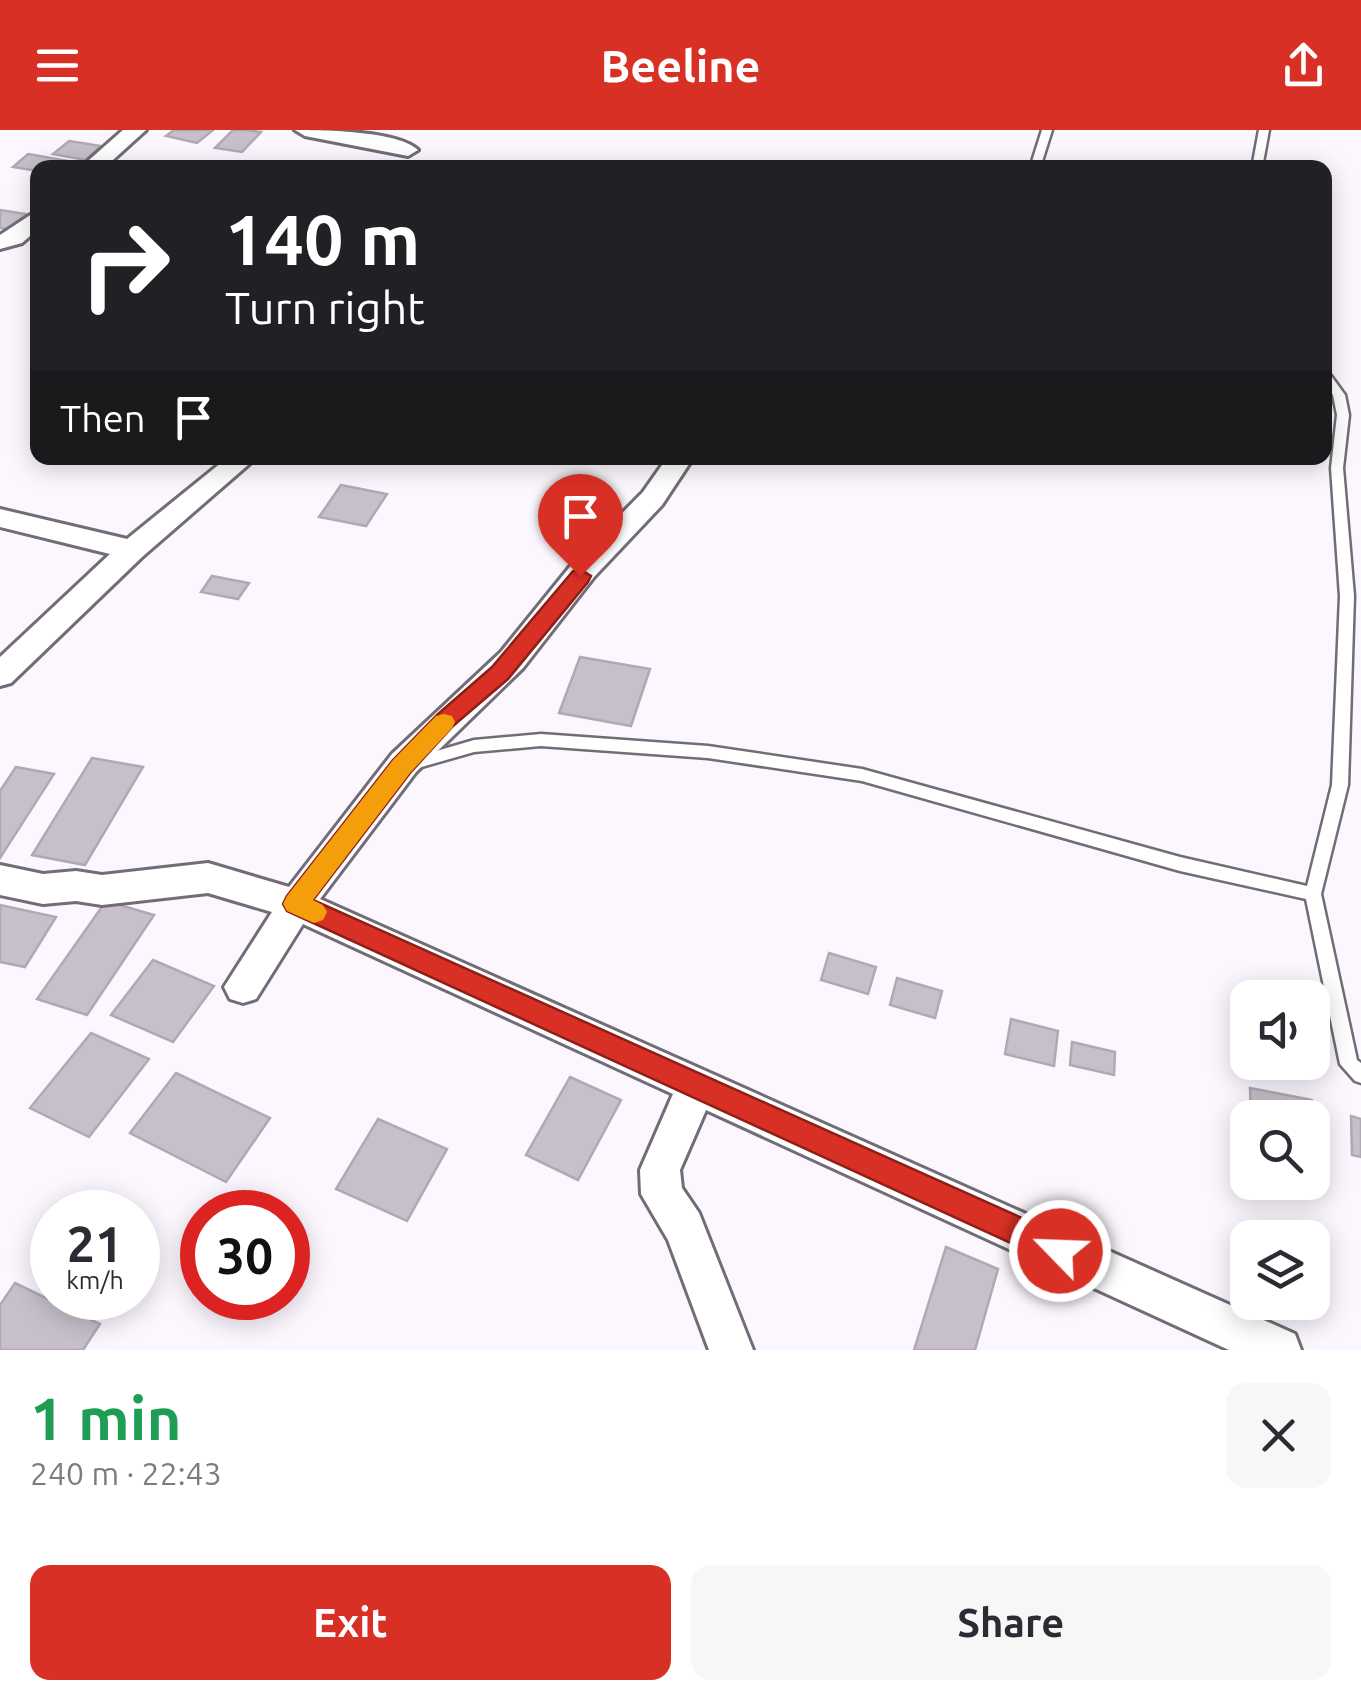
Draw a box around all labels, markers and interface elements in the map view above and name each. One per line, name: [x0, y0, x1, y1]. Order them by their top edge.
icon: menu: [30, 38, 85, 93]
icon: share: [1276, 38, 1331, 93]
text: Beeline: [600, 40, 761, 91]
icon: right: [60, 200, 190, 330]
text: 140 m: [225, 200, 420, 278]
text: Turn right: [225, 282, 425, 333]
icon: arrive: [166, 390, 221, 445]
text: Then: [60, 397, 146, 439]
pin: [538, 474, 623, 577]
icon: arrive: [553, 489, 608, 544]
map controls: [1230, 980, 1330, 1320]
button: sound: [1230, 980, 1330, 1080]
button: search: [1230, 1100, 1330, 1200]
speed limit sign: 30: [180, 1190, 310, 1320]
position arrow: [1008, 1199, 1112, 1303]
text: 21: [67, 1215, 123, 1271]
button: layers: [1230, 1220, 1330, 1320]
text: km/h: [66, 1266, 124, 1294]
button: close: [1226, 1383, 1331, 1488]
text: 1 min: [30, 1384, 182, 1451]
text: 240 m · 22:43: [30, 1455, 222, 1491]
button: Exit: [30, 1565, 671, 1680]
button: Share: [691, 1565, 1331, 1680]

